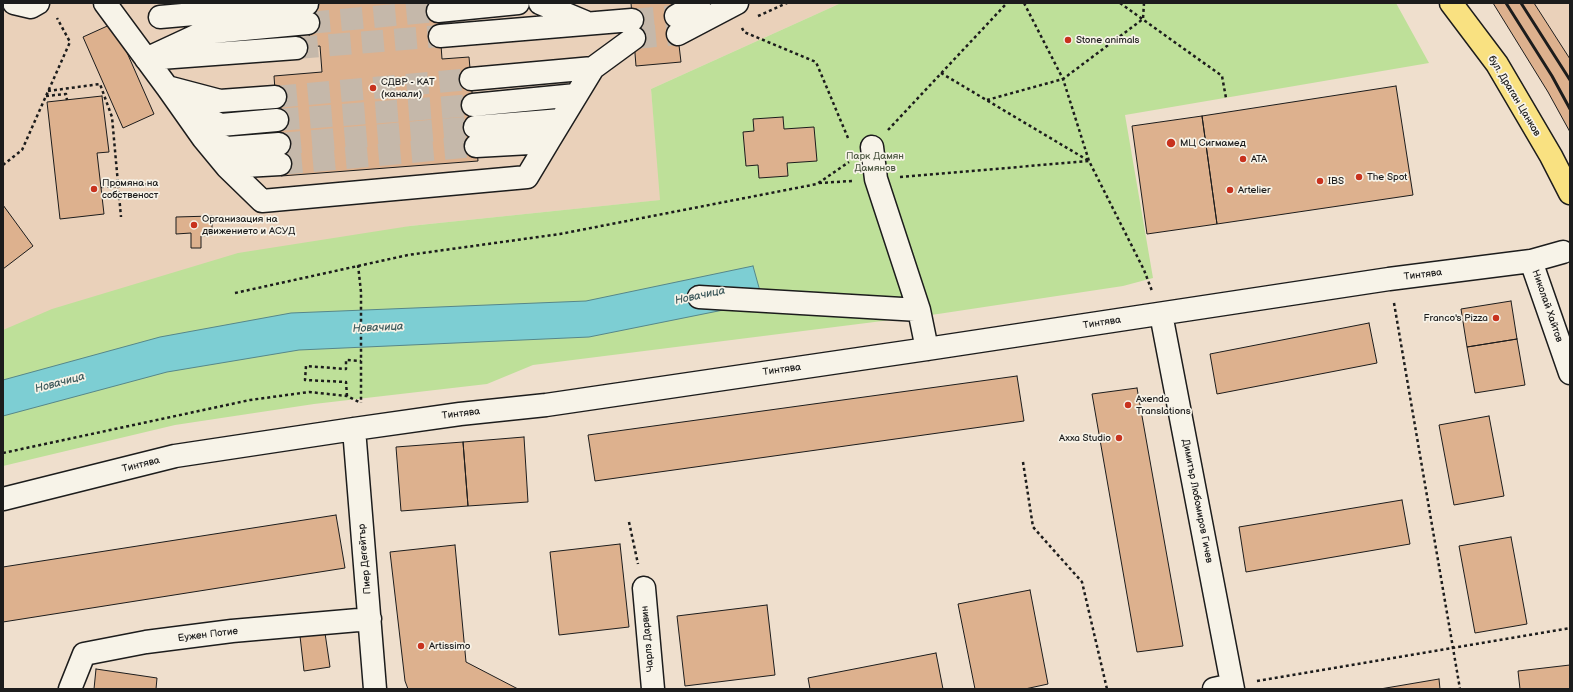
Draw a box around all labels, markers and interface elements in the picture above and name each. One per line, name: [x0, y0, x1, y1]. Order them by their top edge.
place label: Stone animals: [1076, 34, 1140, 46]
marker: Stone animals: [1063, 35, 1073, 45]
street label: бул. Драган Цанков: [1485, 54, 1543, 138]
place label: СДВР - КАТ (канали): [381, 76, 435, 100]
marker: СДВР - КАТ (канали): [368, 83, 378, 93]
marker: МЦ Сигмамед: [1165, 137, 1177, 149]
place label: МЦ Сигмамед: [1180, 137, 1246, 149]
park label: Парк Дамян Дамянов: [846, 150, 904, 174]
place label: ATA: [1251, 153, 1267, 165]
marker: ATA: [1238, 154, 1248, 164]
place label: The Spot: [1367, 171, 1407, 183]
marker: The Spot: [1354, 172, 1364, 182]
place label: IBS: [1328, 175, 1344, 187]
marker: IBS: [1315, 176, 1325, 186]
place label: Промяна на собственост: [102, 177, 158, 200]
marker: Промяна на собственост: [89, 184, 99, 194]
place label: Artelier: [1238, 184, 1271, 196]
marker: Artelier: [1225, 185, 1235, 195]
place label: Организация на движението и АСУД: [202, 213, 295, 236]
marker: Организация на движението и АСУД: [189, 220, 199, 230]
street label: Тинтява: [1403, 267, 1443, 283]
street label: Николай Хайтов: [1529, 268, 1565, 344]
water label: Новачица: [674, 284, 726, 308]
place label: Franco's Pizza: [1424, 312, 1488, 324]
marker: Franco's Pizza: [1491, 313, 1501, 323]
street label: Тинтява: [1082, 314, 1122, 332]
water label: Новачица: [352, 320, 404, 336]
street label: Тинтява: [762, 361, 802, 379]
water label: Новачица: [34, 370, 86, 396]
place label: Axenda Translations: [1136, 393, 1191, 416]
marker: Axenda Translations: [1123, 400, 1133, 410]
street label: Тинтява: [441, 406, 481, 422]
place label: Axxa Studio: [1059, 432, 1111, 444]
marker: Axxa Studio: [1114, 433, 1124, 443]
street label: Димитър Любомиров Гичев: [1179, 438, 1215, 564]
street label: Тинтява: [121, 455, 161, 475]
street label: Пиер Дегейтър: [356, 523, 374, 595]
street label: Чарлз Дарвин: [639, 605, 657, 673]
street label: Еужен Потие: [177, 625, 239, 645]
place label: Artissimo: [429, 640, 470, 652]
marker: Artissimo: [416, 641, 426, 651]

